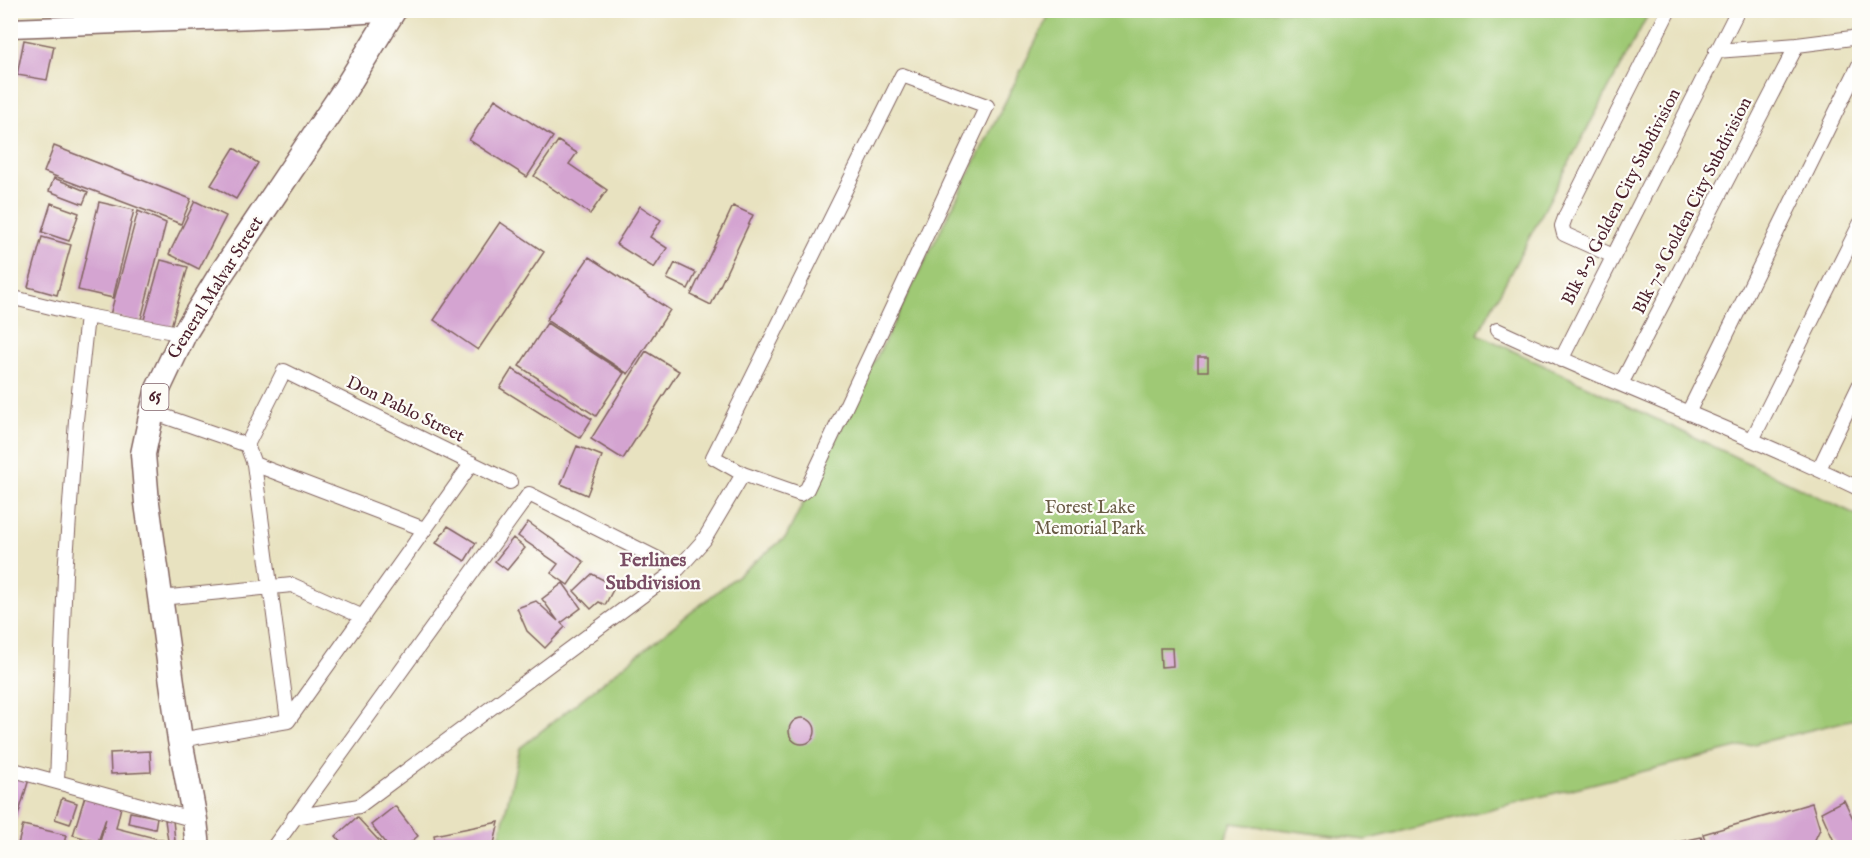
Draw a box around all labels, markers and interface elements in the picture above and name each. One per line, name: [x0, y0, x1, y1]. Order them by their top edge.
street label: Blk 8-9 Golden City Subdivision: [1557, 85, 1687, 309]
street label: Blk 7-8 Golden City Subdivision: [1628, 93, 1758, 318]
street label: General Malvar Street: [163, 212, 269, 364]
street label: Don Pablo Street: [342, 372, 468, 448]
road number: 65: [142, 384, 168, 410]
park label: Forest Lake Memorial Park: [1035, 497, 1146, 541]
district label: Ferlines Subdivision: [605, 548, 701, 596]

